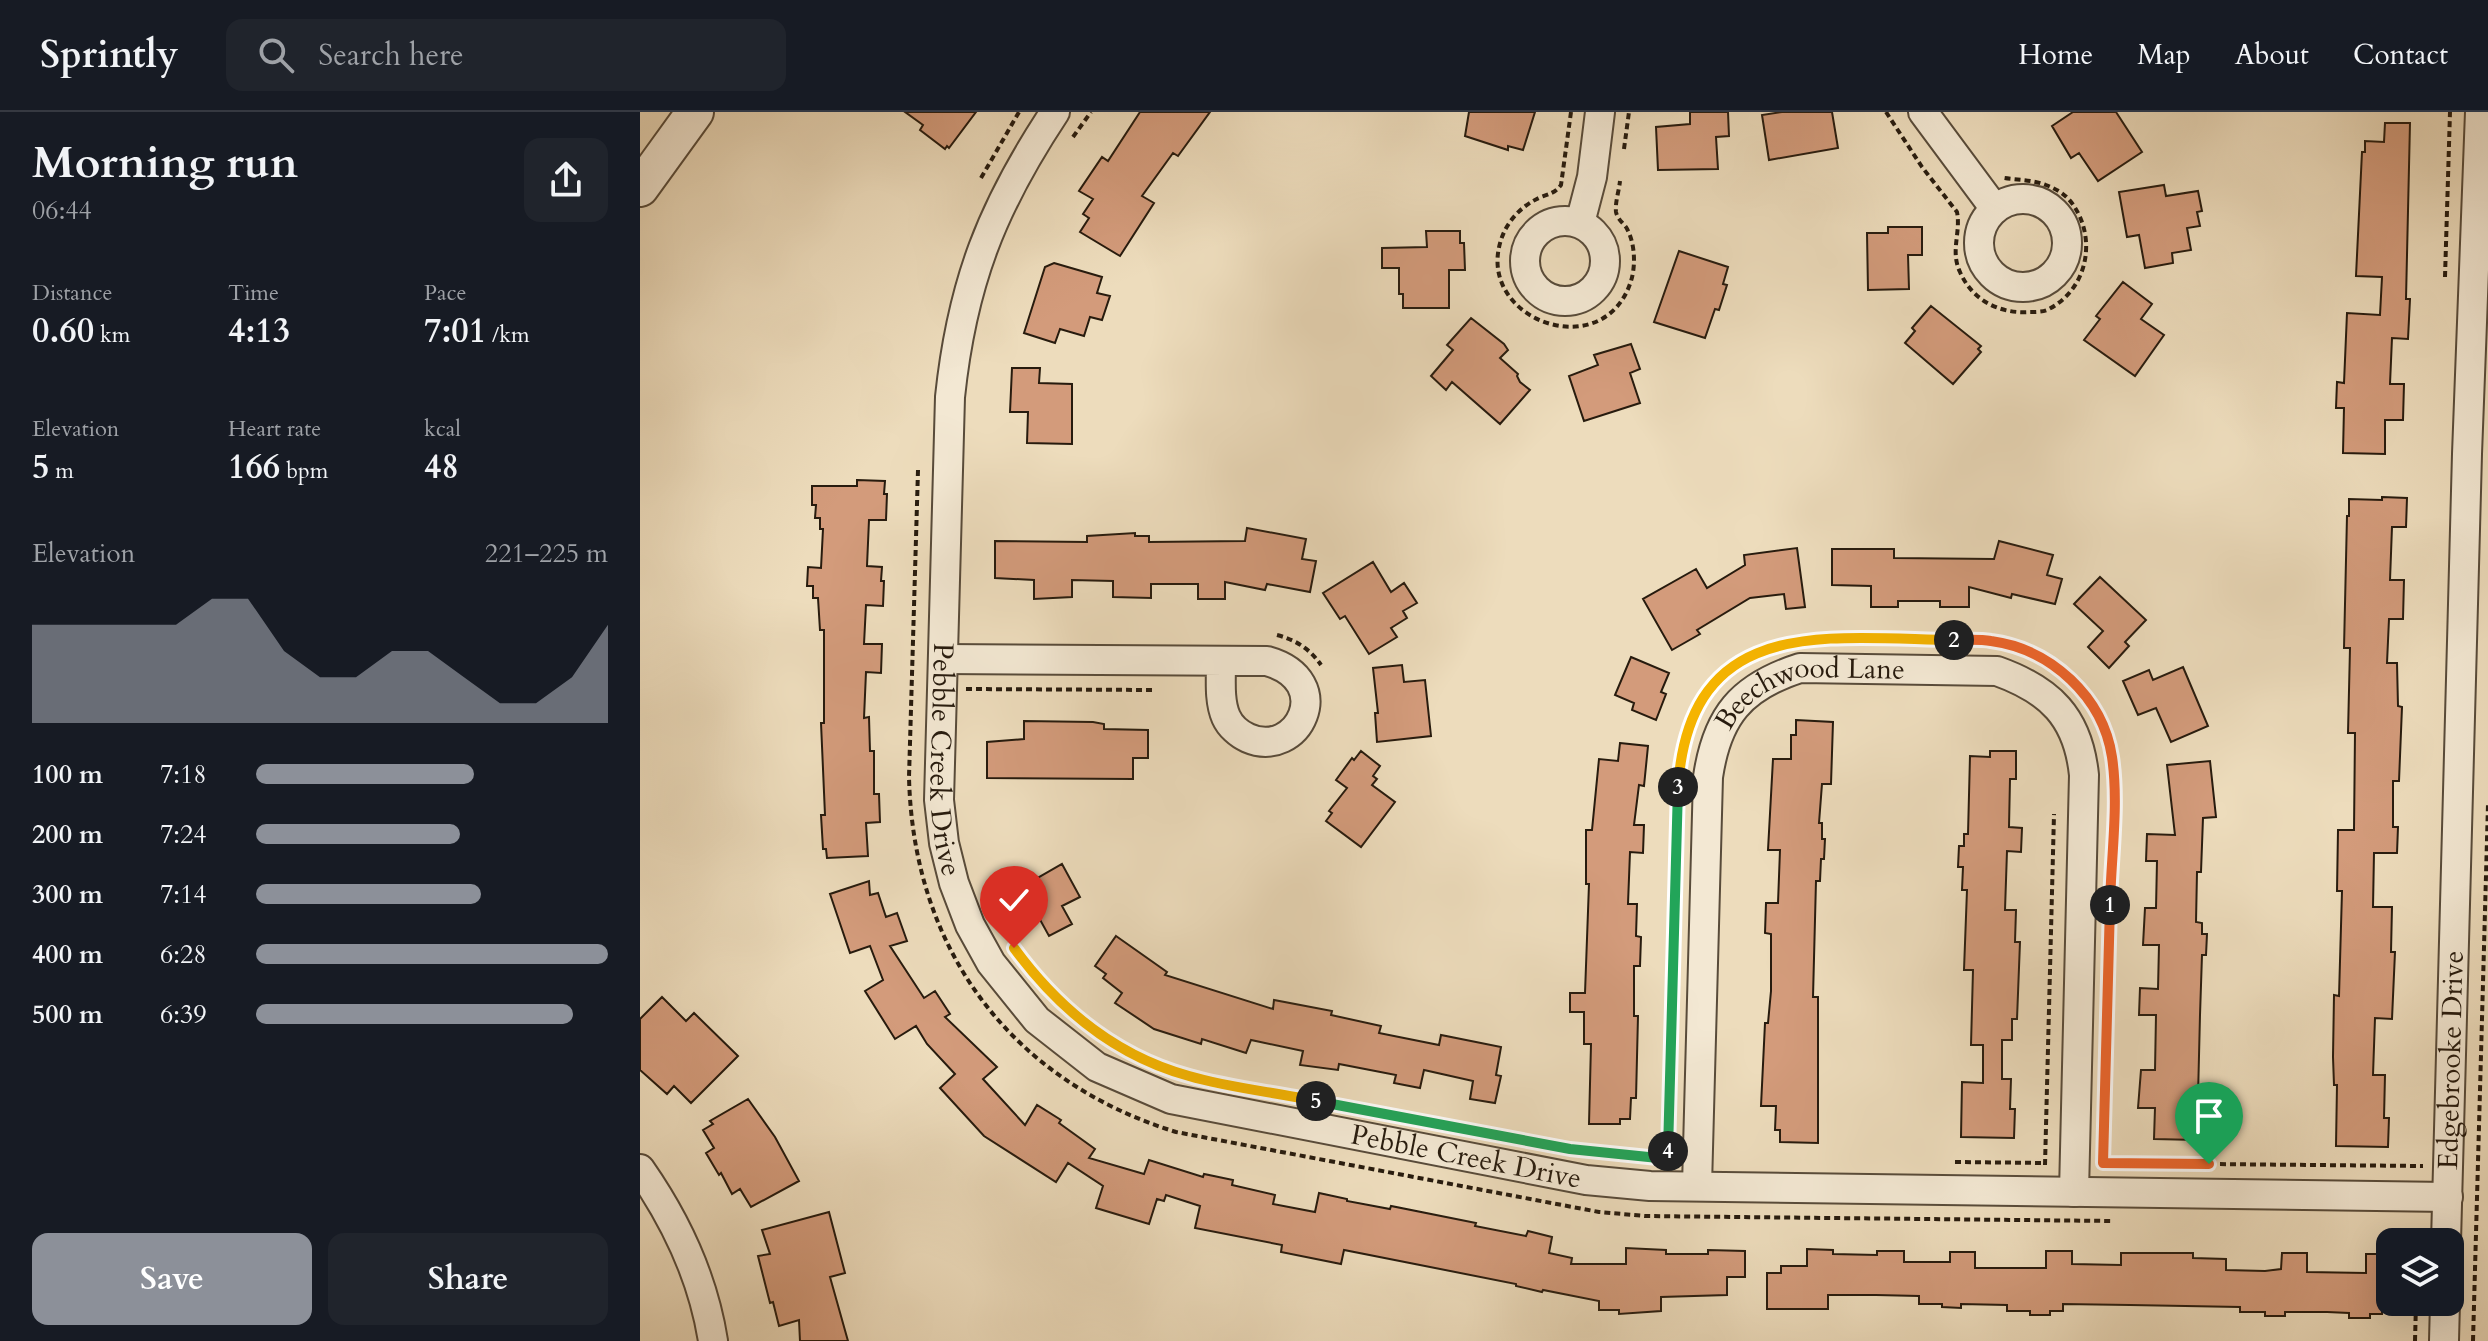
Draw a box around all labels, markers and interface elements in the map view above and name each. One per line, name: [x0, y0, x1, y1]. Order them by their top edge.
search box: [226, 19, 786, 91]
text: Sprintly: [40, 29, 178, 81]
icon: search: [254, 33, 298, 77]
text: Search here: [318, 35, 464, 76]
text: Home: [2018, 36, 2093, 74]
text: Map: [2137, 36, 2191, 74]
text: About: [2235, 36, 2309, 74]
text: Contact: [2353, 36, 2448, 74]
text: Morning run: [32, 133, 298, 193]
button: share: [524, 138, 608, 222]
text: 06:44: [32, 193, 92, 228]
text: Distance: [32, 278, 112, 308]
text: Time: [228, 278, 279, 308]
text: Pace: [424, 278, 467, 308]
text: 0.60: [32, 308, 94, 354]
text: 4:13: [228, 308, 290, 354]
text: 7:01: [424, 308, 486, 354]
text: km: [94, 320, 130, 350]
text: /km: [486, 320, 530, 350]
text: Elevation: [32, 414, 119, 444]
text: Heart rate: [228, 414, 321, 444]
text: kcal: [424, 414, 461, 444]
text: 5: [32, 444, 49, 490]
text: 166: [228, 444, 280, 490]
text: 48: [424, 444, 459, 490]
text: m: [49, 456, 74, 486]
text: bpm: [280, 456, 328, 486]
text: Elevation: [32, 536, 135, 571]
text: 221–225 m: [485, 536, 608, 571]
pin: 2: [1934, 620, 1974, 660]
text: 2: [1948, 625, 1960, 655]
street label: Pebble Creek Drive: [920, 642, 971, 880]
street label: Beechwood Lane: [1706, 649, 1905, 737]
text: 100 m: [32, 757, 103, 792]
text: 7:18: [160, 757, 207, 792]
pin: 3: [1658, 767, 1698, 807]
text: 3: [1672, 772, 1684, 802]
text: 200 m: [32, 817, 103, 852]
text: 7:24: [160, 817, 207, 852]
pin: [980, 866, 1048, 948]
text: 300 m: [32, 877, 103, 912]
text: 7:14: [160, 877, 207, 912]
icon: check: [992, 878, 1036, 922]
pin: 1: [2090, 885, 2130, 925]
text: 1: [2104, 890, 2116, 920]
text: 400 m: [32, 937, 103, 972]
text: 6:28: [160, 937, 207, 972]
street label: Edgebrooke Drive: [2429, 950, 2473, 1170]
text: 500 m: [32, 997, 103, 1032]
text: 6:39: [160, 997, 207, 1032]
pin: 5: [1296, 1081, 1336, 1121]
pin: [2175, 1082, 2243, 1164]
text: 5: [1310, 1086, 1322, 1116]
icon: arrive: [2187, 1094, 2231, 1138]
street label: Pebble Creek Drive: [1348, 1116, 1585, 1198]
pin: 4: [1648, 1131, 1688, 1171]
text: 4: [1662, 1136, 1674, 1166]
map controls: [2376, 1228, 2464, 1316]
button: layers: [2376, 1228, 2464, 1316]
button: Save: [32, 1233, 312, 1325]
button: Share: [328, 1233, 608, 1325]

